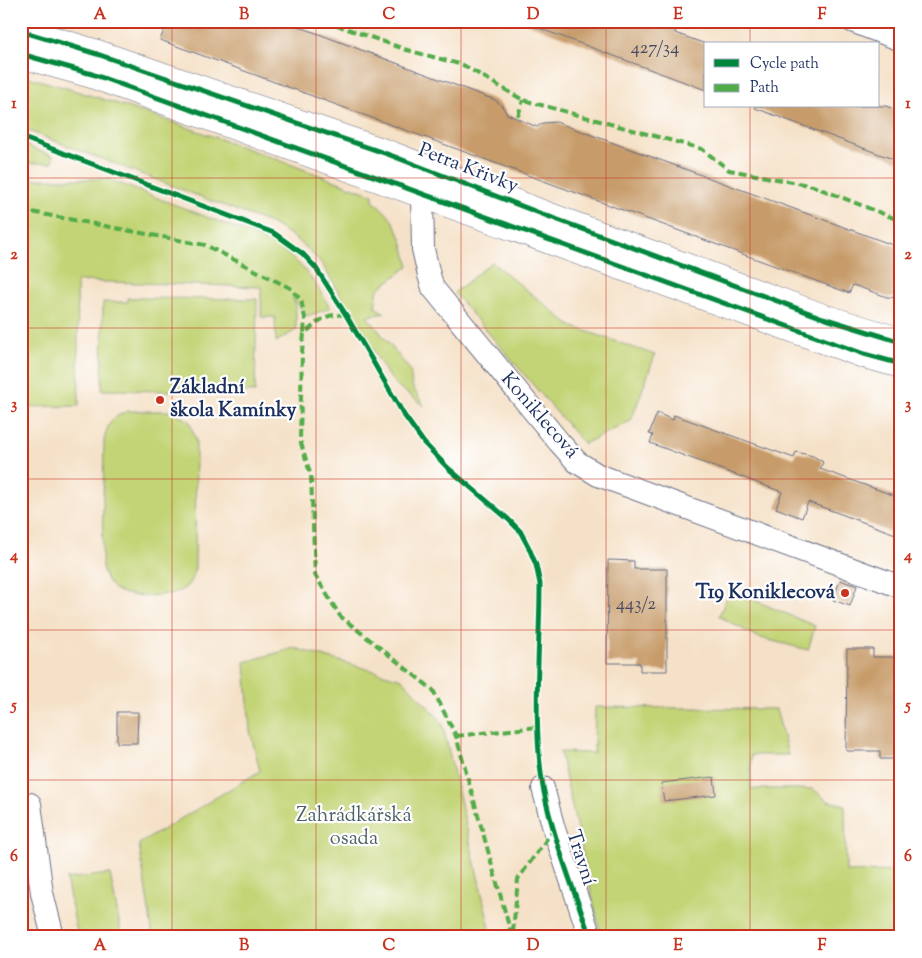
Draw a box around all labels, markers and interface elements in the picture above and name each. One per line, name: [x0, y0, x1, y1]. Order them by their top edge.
text: A: [94, 4, 107, 27]
text: B: [239, 4, 249, 27]
text: C: [383, 4, 396, 27]
text: D: [527, 4, 540, 27]
text: E: [673, 4, 683, 27]
text: F: [818, 4, 827, 27]
house number: 427/34: [631, 36, 679, 62]
legend: [704, 42, 880, 108]
text: Cycle path: [750, 54, 819, 75]
text: Path: [750, 78, 779, 99]
text: 1: [11, 93, 17, 116]
text: 1: [905, 93, 911, 116]
street label: Petra Křivky: [414, 137, 522, 201]
text: 2: [10, 244, 18, 267]
text: 2: [904, 244, 912, 267]
street label: Koniklecová: [493, 366, 585, 466]
place label: Základní škola Kamínky: [170, 374, 297, 426]
text: 3: [11, 394, 18, 417]
marker: Základní škola Kamínky: [154, 394, 166, 406]
text: 3: [905, 394, 912, 417]
text: 4: [9, 545, 18, 568]
text: 4: [903, 545, 912, 568]
place label: T19 Koniklecová: [695, 579, 836, 608]
marker: T19 Koniklecová: [839, 587, 851, 599]
house number: 443/2: [616, 592, 657, 618]
text: 5: [9, 695, 17, 718]
text: 5: [903, 695, 911, 718]
park label: Zahrádkářská osada: [296, 802, 412, 854]
street label: Travní: [557, 827, 603, 890]
text: 6: [10, 846, 18, 869]
text: 6: [904, 846, 912, 869]
text: A: [94, 935, 107, 958]
text: B: [239, 935, 249, 958]
text: C: [383, 935, 396, 958]
text: D: [527, 935, 540, 958]
text: E: [673, 935, 683, 958]
text: F: [818, 935, 827, 958]

